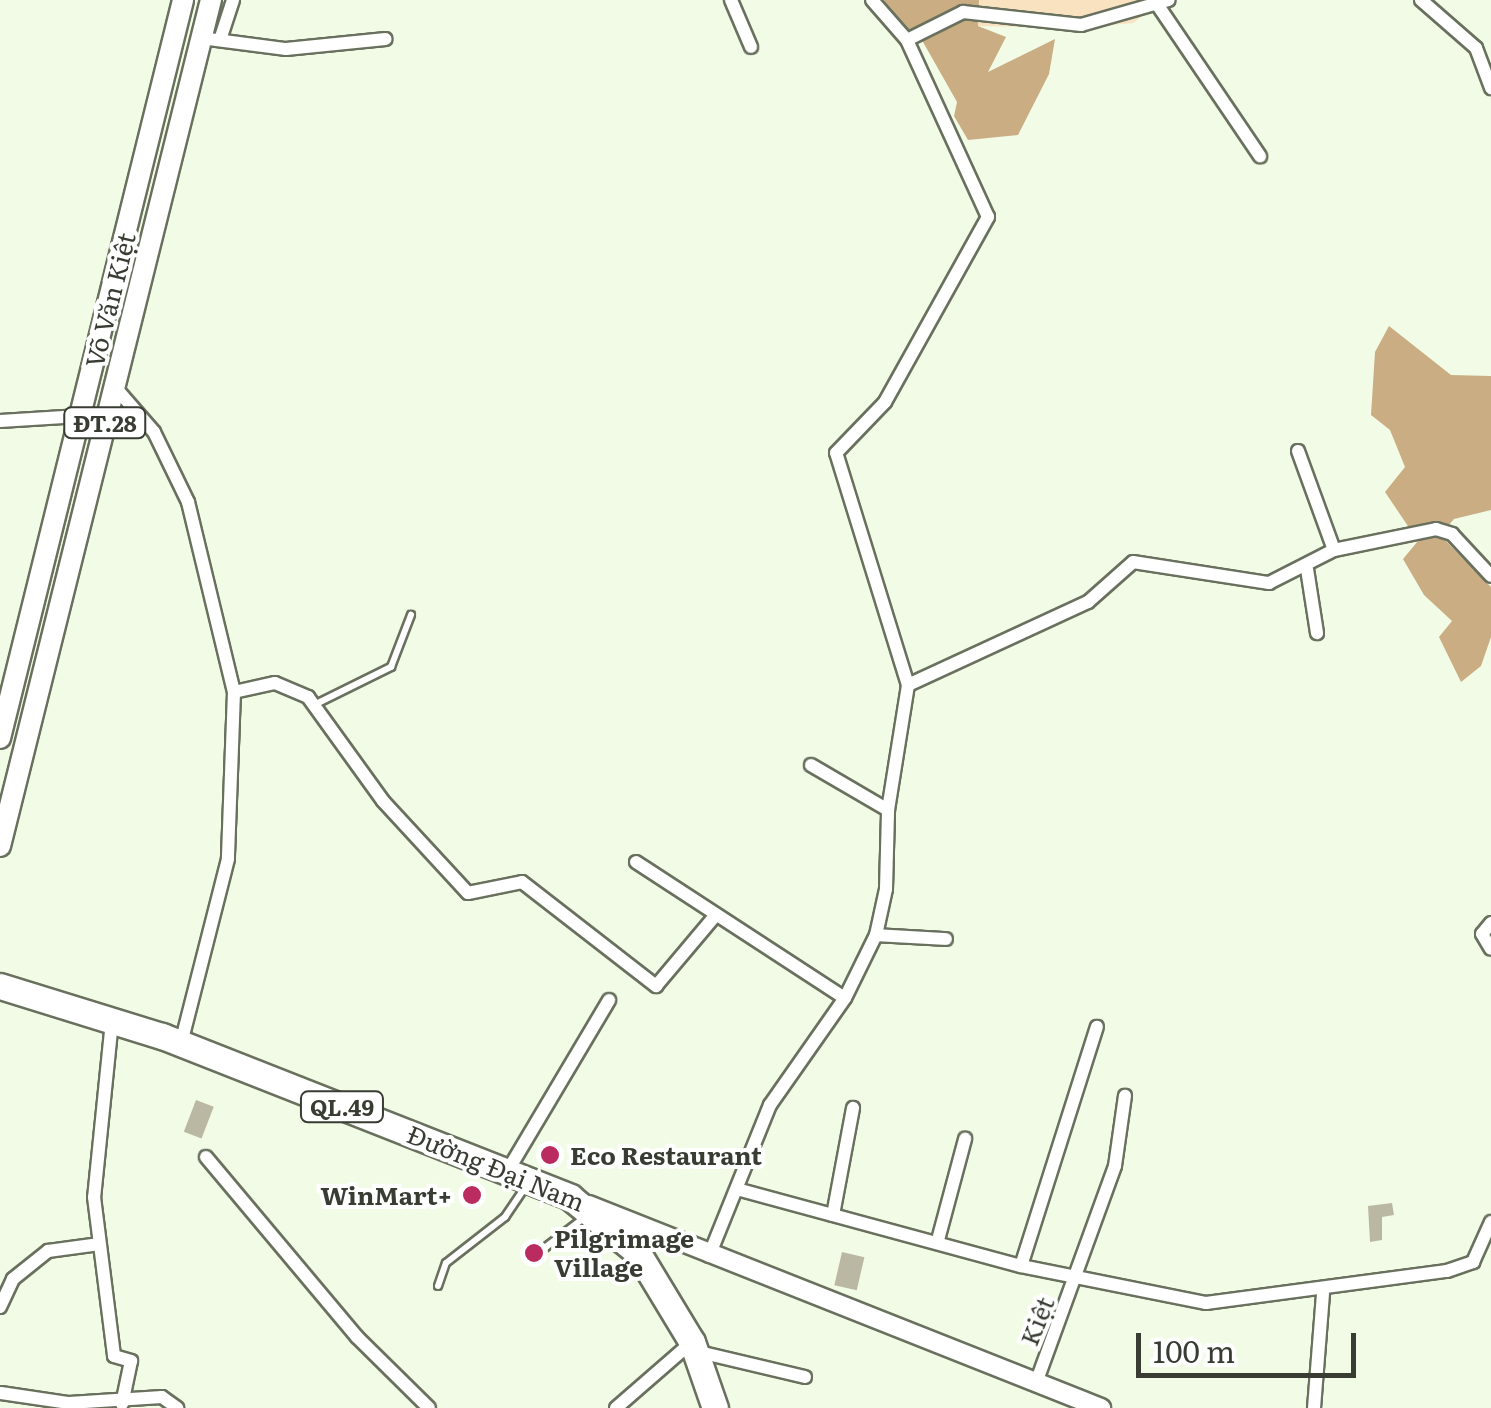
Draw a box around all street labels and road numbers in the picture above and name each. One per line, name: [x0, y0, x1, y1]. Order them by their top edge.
street label: Võ Văn Kiệt: [79, 230, 141, 370]
road number: ĐT.28: [62, 406, 148, 440]
road number: QL.49: [300, 1090, 384, 1124]
street label: Đường Đại Nam: [403, 1119, 589, 1217]
street label: Kiệt: [1014, 1292, 1060, 1350]

